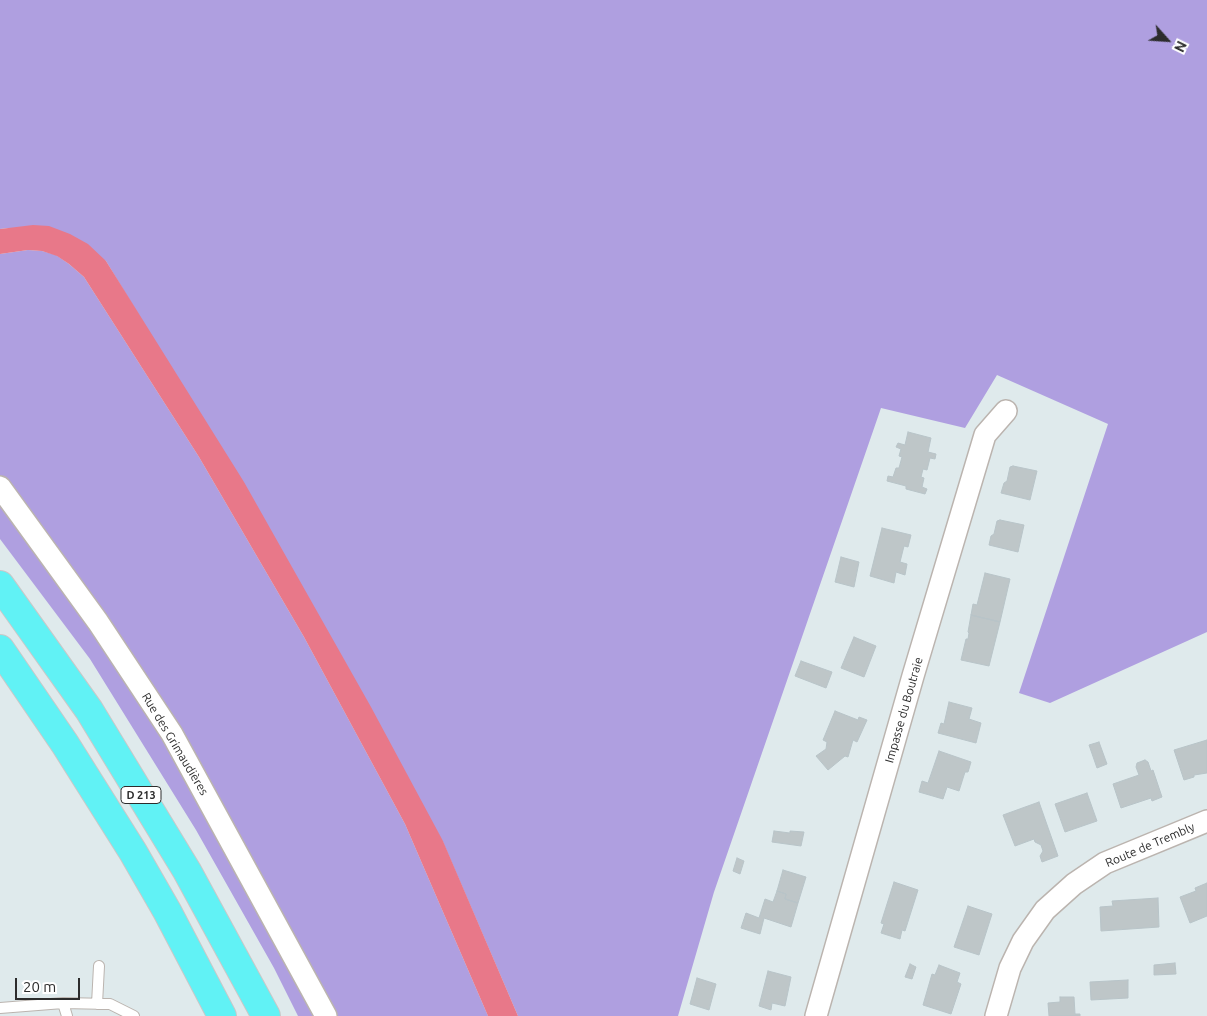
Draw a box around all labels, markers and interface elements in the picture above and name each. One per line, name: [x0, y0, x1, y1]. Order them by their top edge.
north arrow: [1142, 15, 1192, 65]
text: N: [1171, 38, 1190, 55]
street label: Impasse du Boutraie: [882, 655, 926, 765]
street label: Rue des Grimaudières: [139, 690, 211, 798]
road number: D 213: [121, 786, 161, 804]
street label: Route de Trembly: [1103, 820, 1197, 870]
scale bar: [18, 968, 82, 1000]
text: 20 m: [23, 978, 56, 995]

